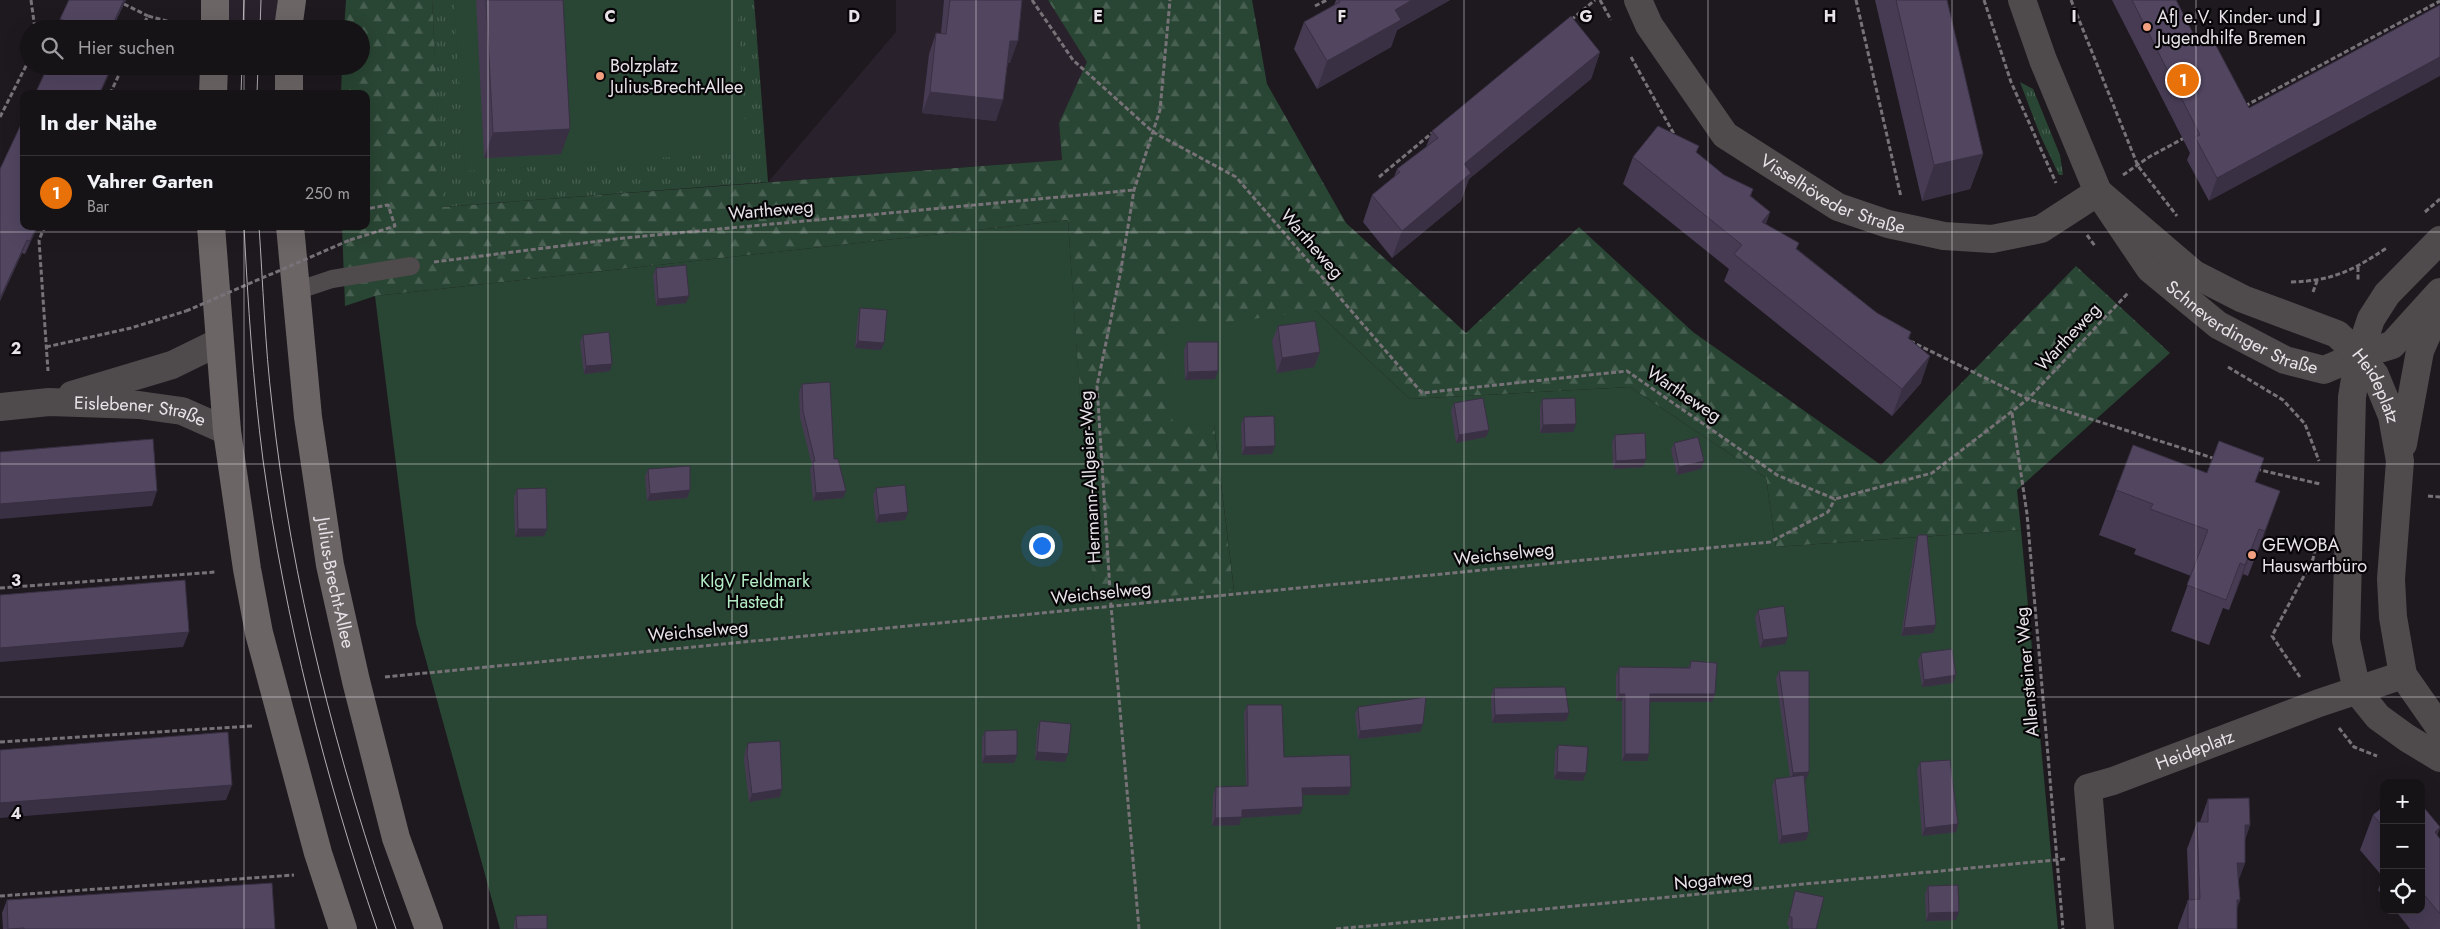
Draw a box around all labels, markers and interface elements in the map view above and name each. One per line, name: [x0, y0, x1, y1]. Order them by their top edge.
place label: AfJ e.V. Kinder- und Jugendhilfe Bremen: [2155, 4, 2307, 51]
text: C: [604, 5, 616, 28]
text: D: [848, 5, 860, 28]
text: E: [1093, 5, 1103, 28]
text: F: [1338, 5, 1346, 28]
text: G: [1579, 5, 1593, 28]
text: H: [1824, 5, 1836, 28]
text: I: [2071, 5, 2077, 28]
text: J: [2312, 5, 2321, 28]
search box: [20, 20, 370, 75]
marker: AfJ e.V. Kinder- und Jugendhilfe Bremen: [2141, 21, 2153, 33]
icon: search: [38, 34, 66, 62]
text: Hier suchen: [78, 34, 175, 61]
place label: Bolzplatz Julius-Brecht-Allee: [608, 53, 743, 100]
pin: 1: [2167, 61, 2199, 99]
marker: Bolzplatz Julius-Brecht-Allee: [594, 70, 606, 82]
text: In der Nähe: [40, 108, 157, 138]
street label: Visselhöveder Straße: [1755, 148, 1908, 240]
text: Vahrer Garten: [87, 168, 213, 195]
text: 1: [52, 182, 60, 205]
text: 250 m: [305, 182, 350, 205]
street label: Wartheweg: [727, 193, 815, 227]
text: Bar: [87, 195, 109, 218]
street label: Wartheweg: [1274, 203, 1350, 285]
street label: Schneverdinger Straße: [2160, 274, 2321, 381]
street label: Wartheweg: [2029, 297, 2107, 377]
text: 2: [11, 337, 21, 360]
street label: Heideplatz: [2346, 343, 2406, 426]
street label: Wartheweg: [1641, 359, 1727, 429]
street label: Eislebener Straße: [73, 390, 210, 433]
street label: Hermann-Allgeier-Weg: [1072, 390, 1108, 564]
street label: Julius-Brecht-Allee: [310, 514, 361, 651]
place label: GEWOBA Hauswartbüro: [2262, 532, 2367, 579]
your location: [1029, 533, 1055, 559]
street label: Weichselweg: [1453, 536, 1555, 572]
marker: GEWOBA Hauswartbüro: [2246, 549, 2258, 561]
park label: KlgV Feldmark Hastedt: [700, 568, 810, 615]
text: 3: [11, 569, 21, 592]
street label: Weichselweg: [1050, 575, 1152, 611]
street label: Allensteiner Weg: [2008, 606, 2046, 738]
street label: Weichselweg: [647, 614, 749, 648]
street label: Heideplatz: [2152, 723, 2239, 777]
map controls: [2380, 779, 2425, 914]
button: +: [2380, 779, 2425, 824]
text: 4: [10, 802, 22, 825]
button: −: [2380, 824, 2425, 869]
street label: Nogatweg: [1673, 864, 1753, 896]
button: locate: [2380, 869, 2425, 914]

